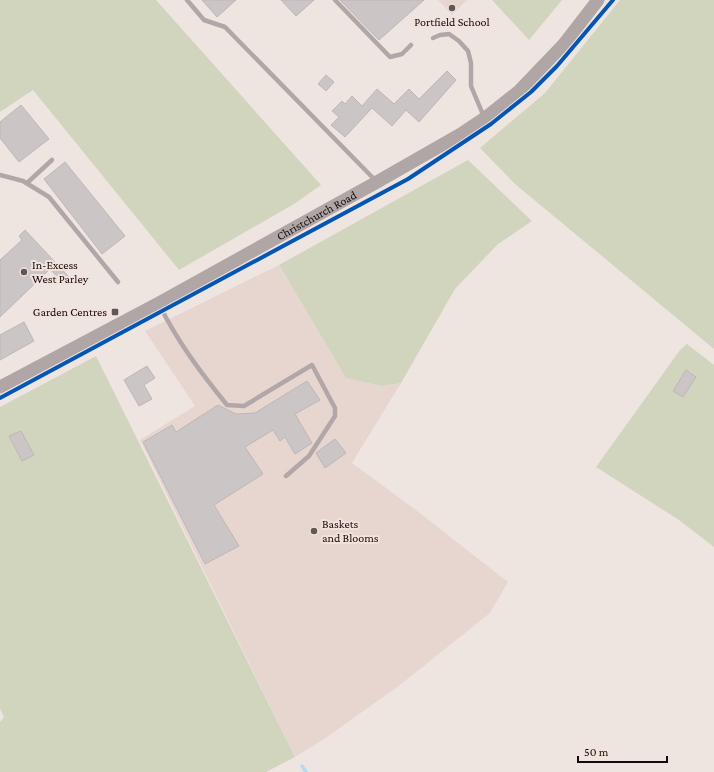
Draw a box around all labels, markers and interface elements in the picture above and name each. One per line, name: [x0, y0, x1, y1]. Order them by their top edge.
marker: Portfield School: [447, 3, 457, 13]
place label: Portfield School: [414, 15, 490, 29]
street label: Christchurch Road: [274, 187, 360, 243]
place label: In-Excess West Parley: [32, 258, 89, 286]
marker: In-Excess West Parley: [19, 267, 29, 277]
place label: Garden Centres: [33, 305, 107, 319]
marker: Garden Centres: [110, 307, 120, 317]
place label: Baskets and Blooms: [322, 517, 379, 545]
marker: Baskets and Blooms: [309, 526, 319, 536]
scale bar: [578, 738, 667, 764]
text: 50 m: [584, 745, 609, 759]

